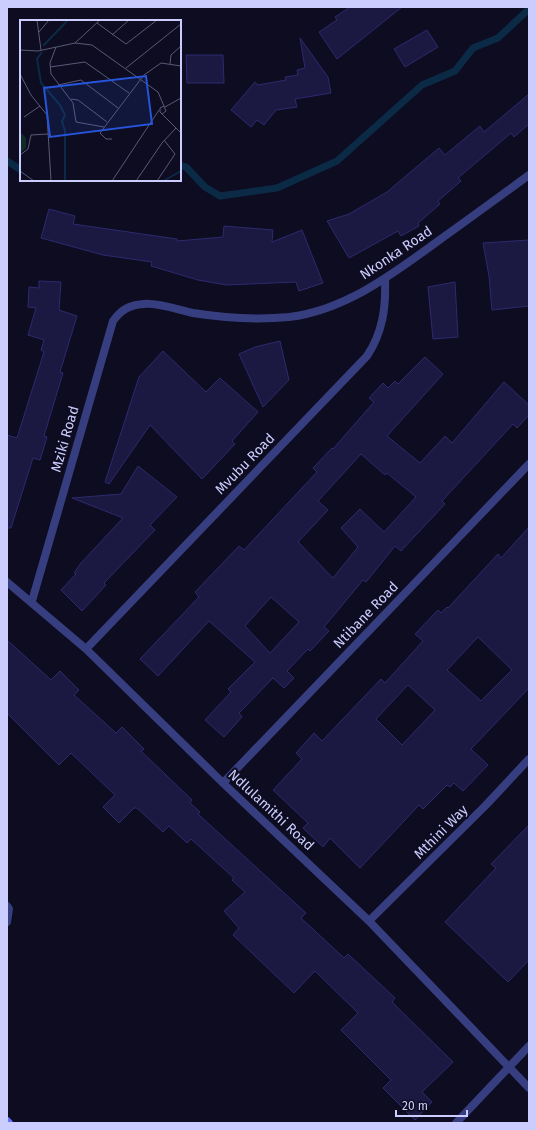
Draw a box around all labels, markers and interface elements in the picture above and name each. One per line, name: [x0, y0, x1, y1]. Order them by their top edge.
inset map: [20, 20, 181, 181]
street label: Nkonka Road: [357, 223, 435, 283]
street label: Mziki Road: [47, 404, 83, 474]
street label: Mvubu Road: [212, 430, 278, 498]
street label: Ntibane Road: [330, 578, 402, 652]
street label: Ndlulamithi Road: [225, 766, 317, 854]
street label: Mthini Way: [410, 801, 472, 863]
scale bar: [396, 1092, 467, 1118]
text: 20 m: [402, 1099, 428, 1113]

